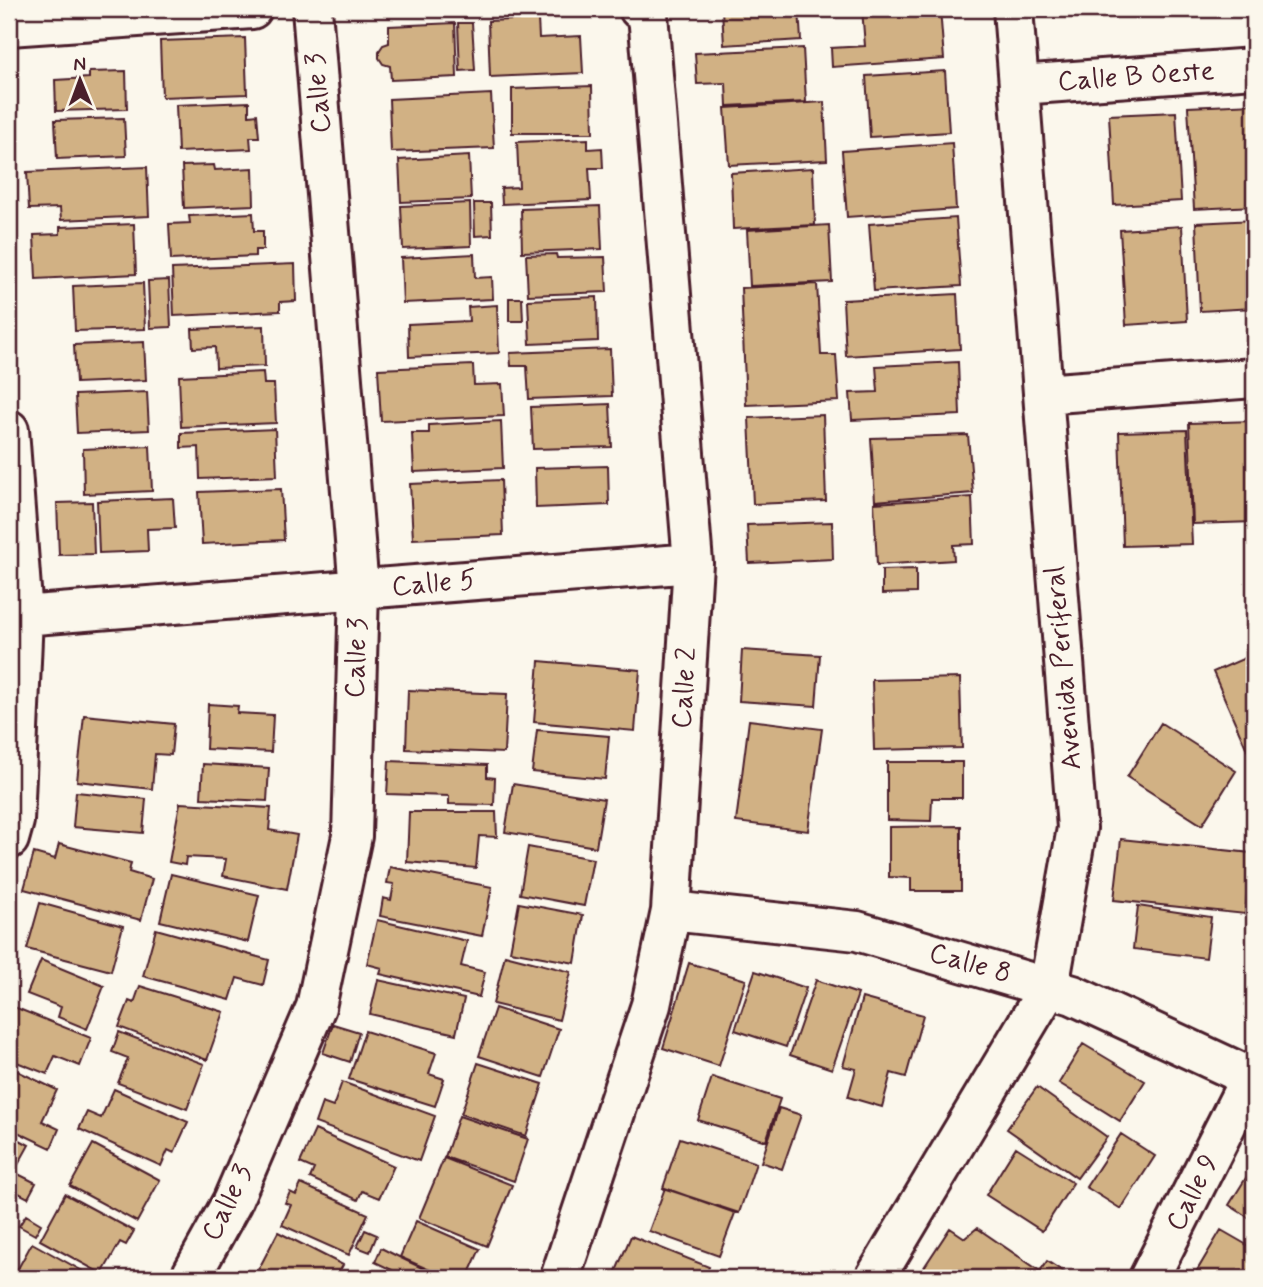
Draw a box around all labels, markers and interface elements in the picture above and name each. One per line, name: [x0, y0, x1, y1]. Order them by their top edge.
north arrow: [46, 46, 116, 116]
street label: Calle 3: [297, 51, 341, 135]
text: N: [73, 52, 86, 77]
street label: Calle B Oeste: [1056, 53, 1216, 101]
street label: Calle 5: [390, 562, 478, 606]
street label: Avenida Periferal: [1037, 565, 1091, 771]
street label: Calle 3: [337, 617, 377, 699]
street label: Calle 2: [664, 646, 706, 730]
street label: Calle 8: [925, 935, 1015, 993]
street label: Calle 9: [1158, 1148, 1228, 1238]
street label: Calle 3: [194, 1158, 262, 1247]

